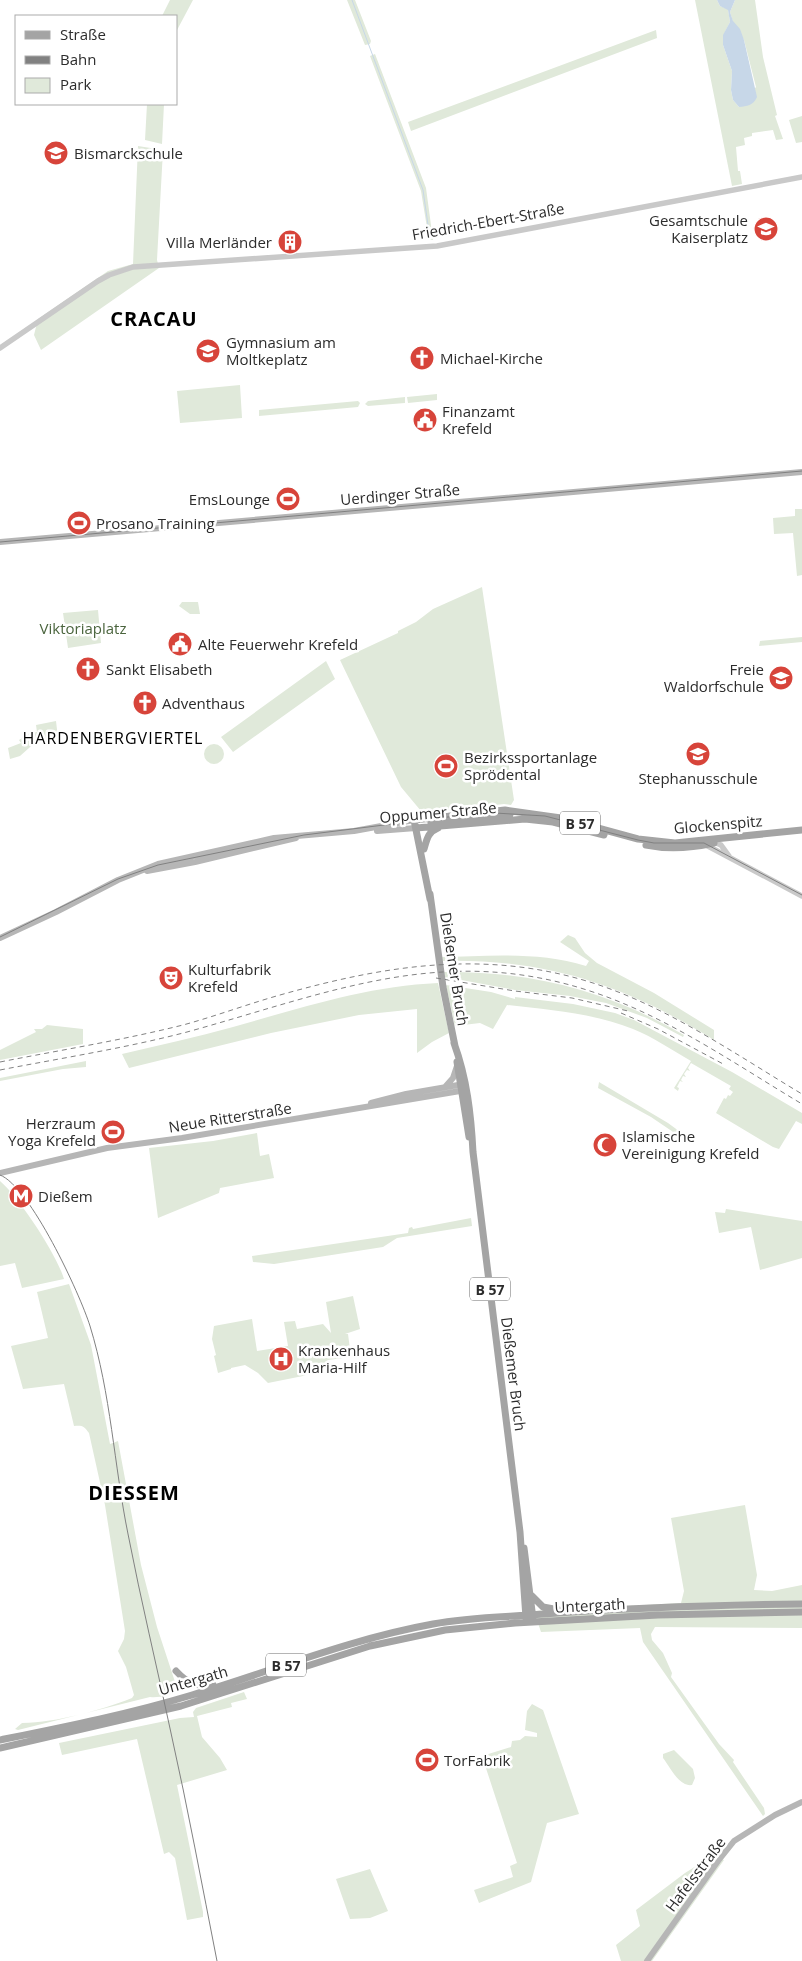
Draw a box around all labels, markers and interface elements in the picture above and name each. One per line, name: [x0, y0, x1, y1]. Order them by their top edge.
legend: [15, 15, 178, 105]
text: Straße: [60, 24, 106, 44]
text: Bahn: [60, 49, 96, 69]
text: Park: [60, 74, 91, 94]
school or university icon: Bismarckschule: [43, 140, 69, 166]
place label: Bismarckschule: [74, 143, 183, 163]
street label: Friedrich-Ebert-Straße: [410, 198, 566, 244]
place label: Gesamtschule Kaiserplatz: [649, 210, 748, 247]
school or university icon: Gesamtschule Kaiserplatz: [753, 216, 779, 242]
building icon: Villa Merländer: [277, 229, 303, 255]
place label: Villa Merländer: [166, 232, 272, 252]
district label: CRACAU: [110, 305, 198, 332]
place label: Gymnasium am Moltkeplatz: [226, 332, 336, 369]
school or university icon: Gymnasium am Moltkeplatz: [195, 338, 221, 364]
church icon: Michael-Kirche: [409, 345, 435, 371]
place label: Michael-Kirche: [440, 348, 543, 368]
place label: Finanzamt Krefeld: [442, 401, 515, 438]
public building icon: Finanzamt Krefeld: [412, 407, 438, 433]
street label: Uerdinger Straße: [339, 479, 461, 509]
sports icon: EmsLounge: [275, 486, 301, 512]
place label: EmsLounge: [189, 489, 270, 509]
sports icon: Prosano Training: [66, 510, 92, 536]
place label: Prosano Training: [96, 513, 215, 533]
park label: Viktoriaplatz: [40, 618, 126, 638]
public building icon: Alte Feuerwehr Krefeld: [167, 631, 193, 657]
place label: Alte Feuerwehr Krefeld: [198, 634, 358, 654]
church icon: Sankt Elisabeth: [75, 656, 101, 682]
place label: Sankt Elisabeth: [106, 659, 212, 679]
place label: Freie Waldorfschule: [664, 659, 764, 696]
school or university icon: Freie Waldorfschule: [768, 665, 794, 691]
church icon: Adventhaus: [132, 690, 158, 716]
place label: Adventhaus: [162, 693, 245, 713]
district label: HARDENBERGVIERTEL: [23, 727, 203, 749]
school or university icon: Stephanusschule: [685, 741, 711, 767]
place label: Bezirkssportanlage Sprödental: [464, 747, 597, 784]
sports icon: Bezirkssportanlage Sprödental: [433, 753, 459, 779]
place label: Stephanusschule: [638, 768, 758, 788]
street label: Oppumer Straße: [379, 797, 497, 827]
street label: Glockenspitz: [673, 810, 763, 838]
road number: B 57: [560, 811, 600, 834]
street label: Dießemer Bruch: [436, 911, 474, 1027]
place label: Kulturfabrik Krefeld: [188, 959, 271, 996]
theatre icon: Kulturfabrik Krefeld: [158, 965, 184, 991]
street label: Neue Ritterstraße: [167, 1097, 293, 1137]
place label: Herzraum Yoga Krefeld: [8, 1113, 96, 1150]
sports icon: Herzraum Yoga Krefeld: [100, 1119, 126, 1145]
place label: Islamische Vereinigung Krefeld: [622, 1126, 759, 1163]
mosque icon: Islamische Vereinigung Krefeld: [592, 1132, 618, 1158]
metro station icon: Dießem: [8, 1183, 34, 1209]
place label: Dießem: [38, 1186, 93, 1206]
road number: B 57: [470, 1278, 510, 1300]
street label: Dießemer Bruch: [497, 1316, 531, 1432]
place label: Krankenhaus Maria-Hilf: [298, 1340, 390, 1377]
hospital icon: Krankenhaus Maria-Hilf: [268, 1346, 294, 1372]
district label: DIESSEM: [88, 1479, 180, 1506]
street label: Untergath: [554, 1593, 626, 1617]
road number: B 57: [266, 1654, 306, 1676]
street label: Untergath: [156, 1661, 230, 1699]
sports icon: TorFabrik: [414, 1747, 440, 1773]
place label: TorFabrik: [444, 1750, 511, 1770]
street label: Hafelsstraße: [660, 1833, 730, 1915]

